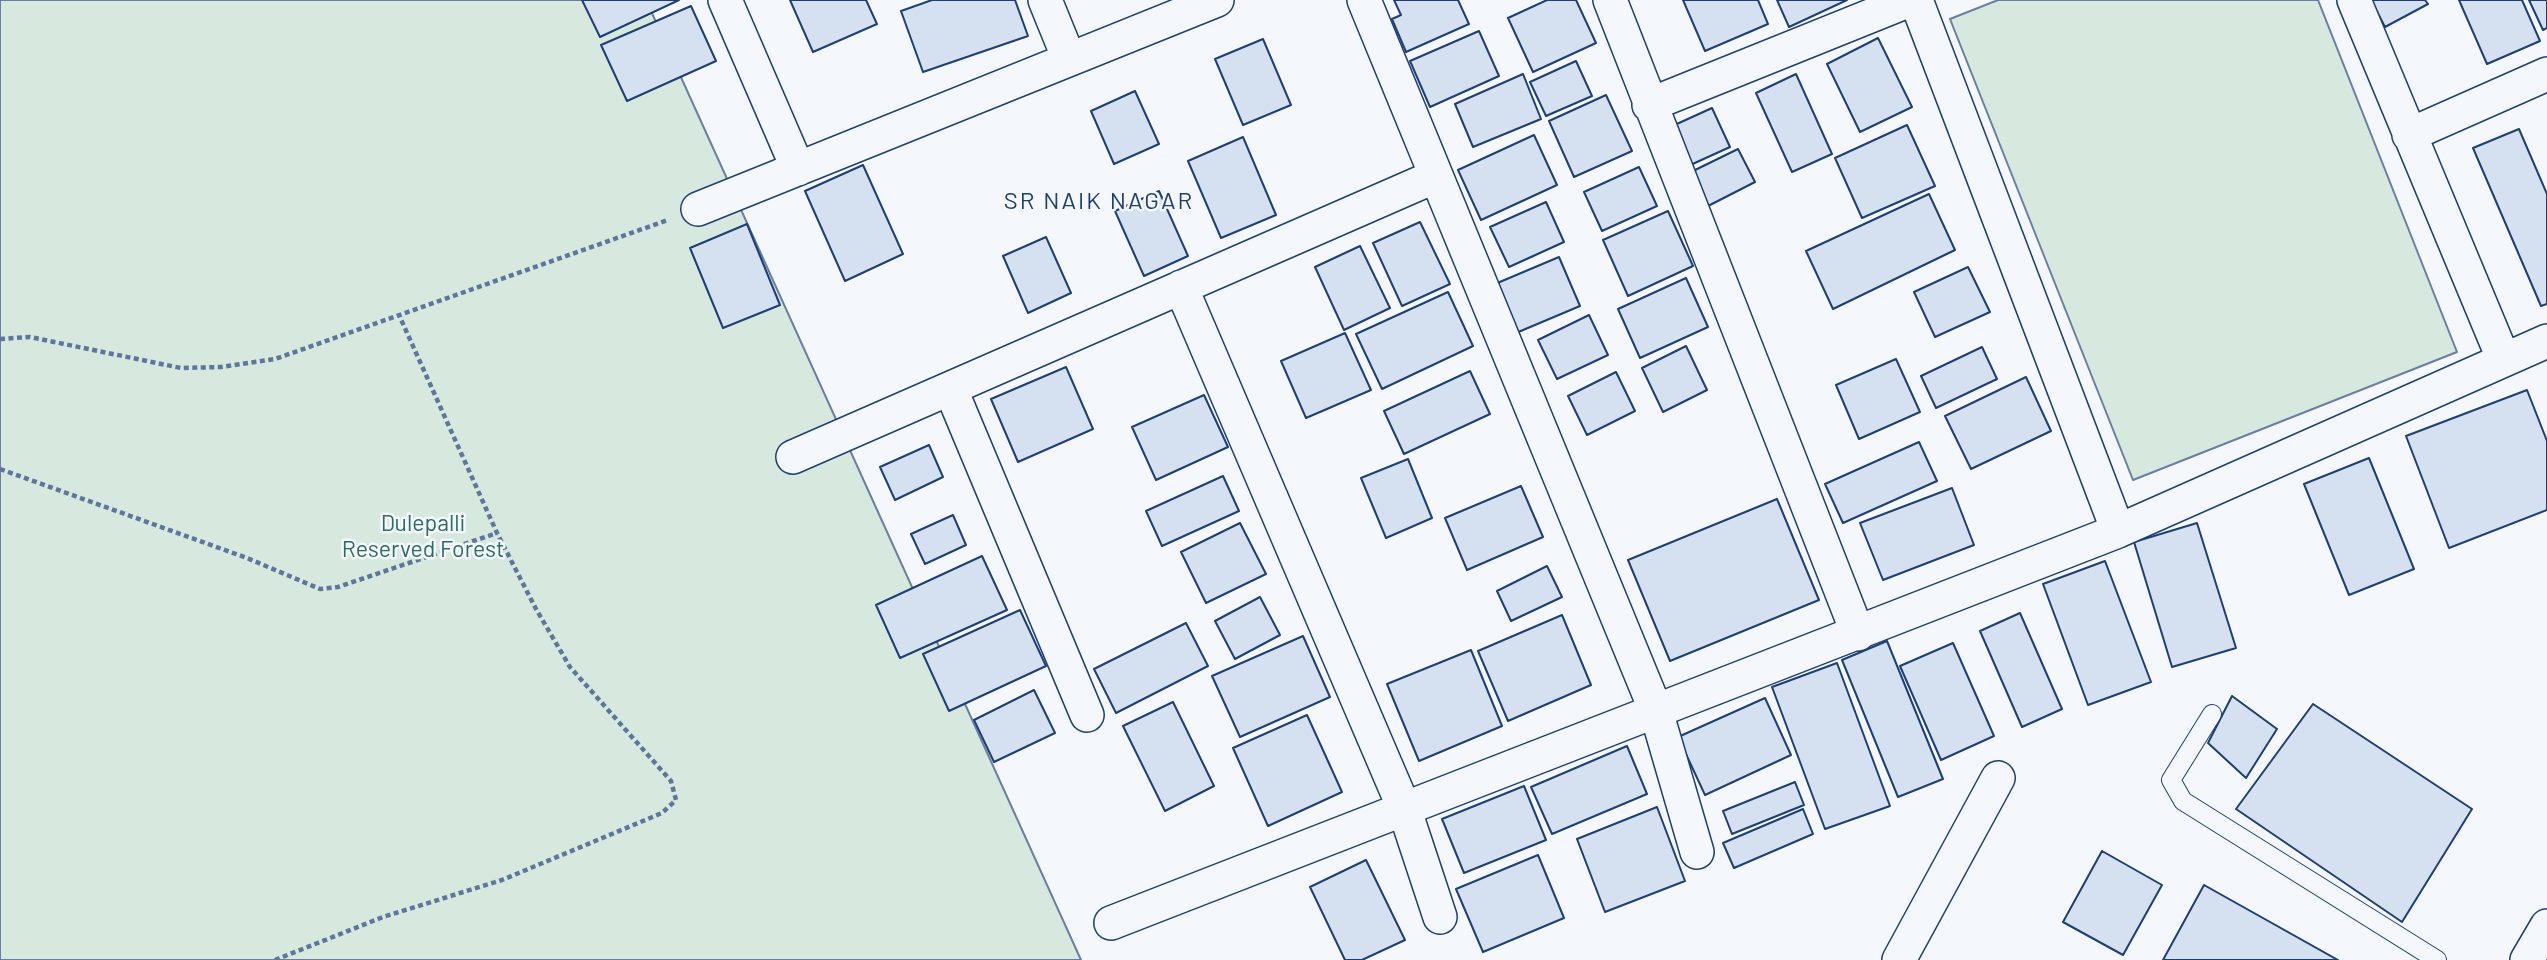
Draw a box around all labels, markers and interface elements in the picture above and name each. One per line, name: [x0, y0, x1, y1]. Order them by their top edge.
district label: SR NAIK NAGAR: [1005, 187, 1193, 215]
park label: Dulepalli Reserved Forest: [342, 509, 504, 563]

